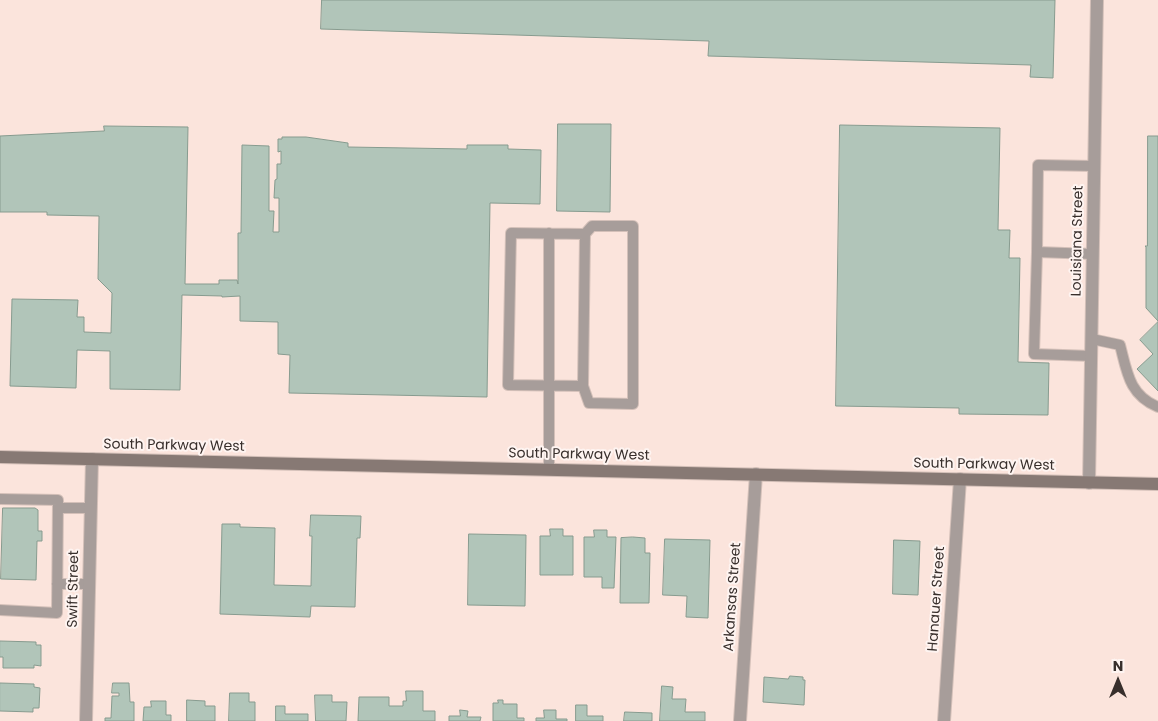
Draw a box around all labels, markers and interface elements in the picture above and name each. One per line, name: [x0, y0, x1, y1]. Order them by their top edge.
street label: Louisiana Street: [1069, 185, 1087, 297]
street label: South Parkway West: [103, 436, 245, 456]
street label: South Parkway West: [508, 445, 650, 465]
street label: South Parkway West: [913, 455, 1055, 475]
street label: Arkansas Street: [721, 542, 745, 652]
street label: Hanauer Street: [925, 546, 949, 652]
street label: Swift Street: [65, 550, 83, 628]
north arrow: [1093, 656, 1143, 706]
text: N: [1113, 656, 1123, 676]

